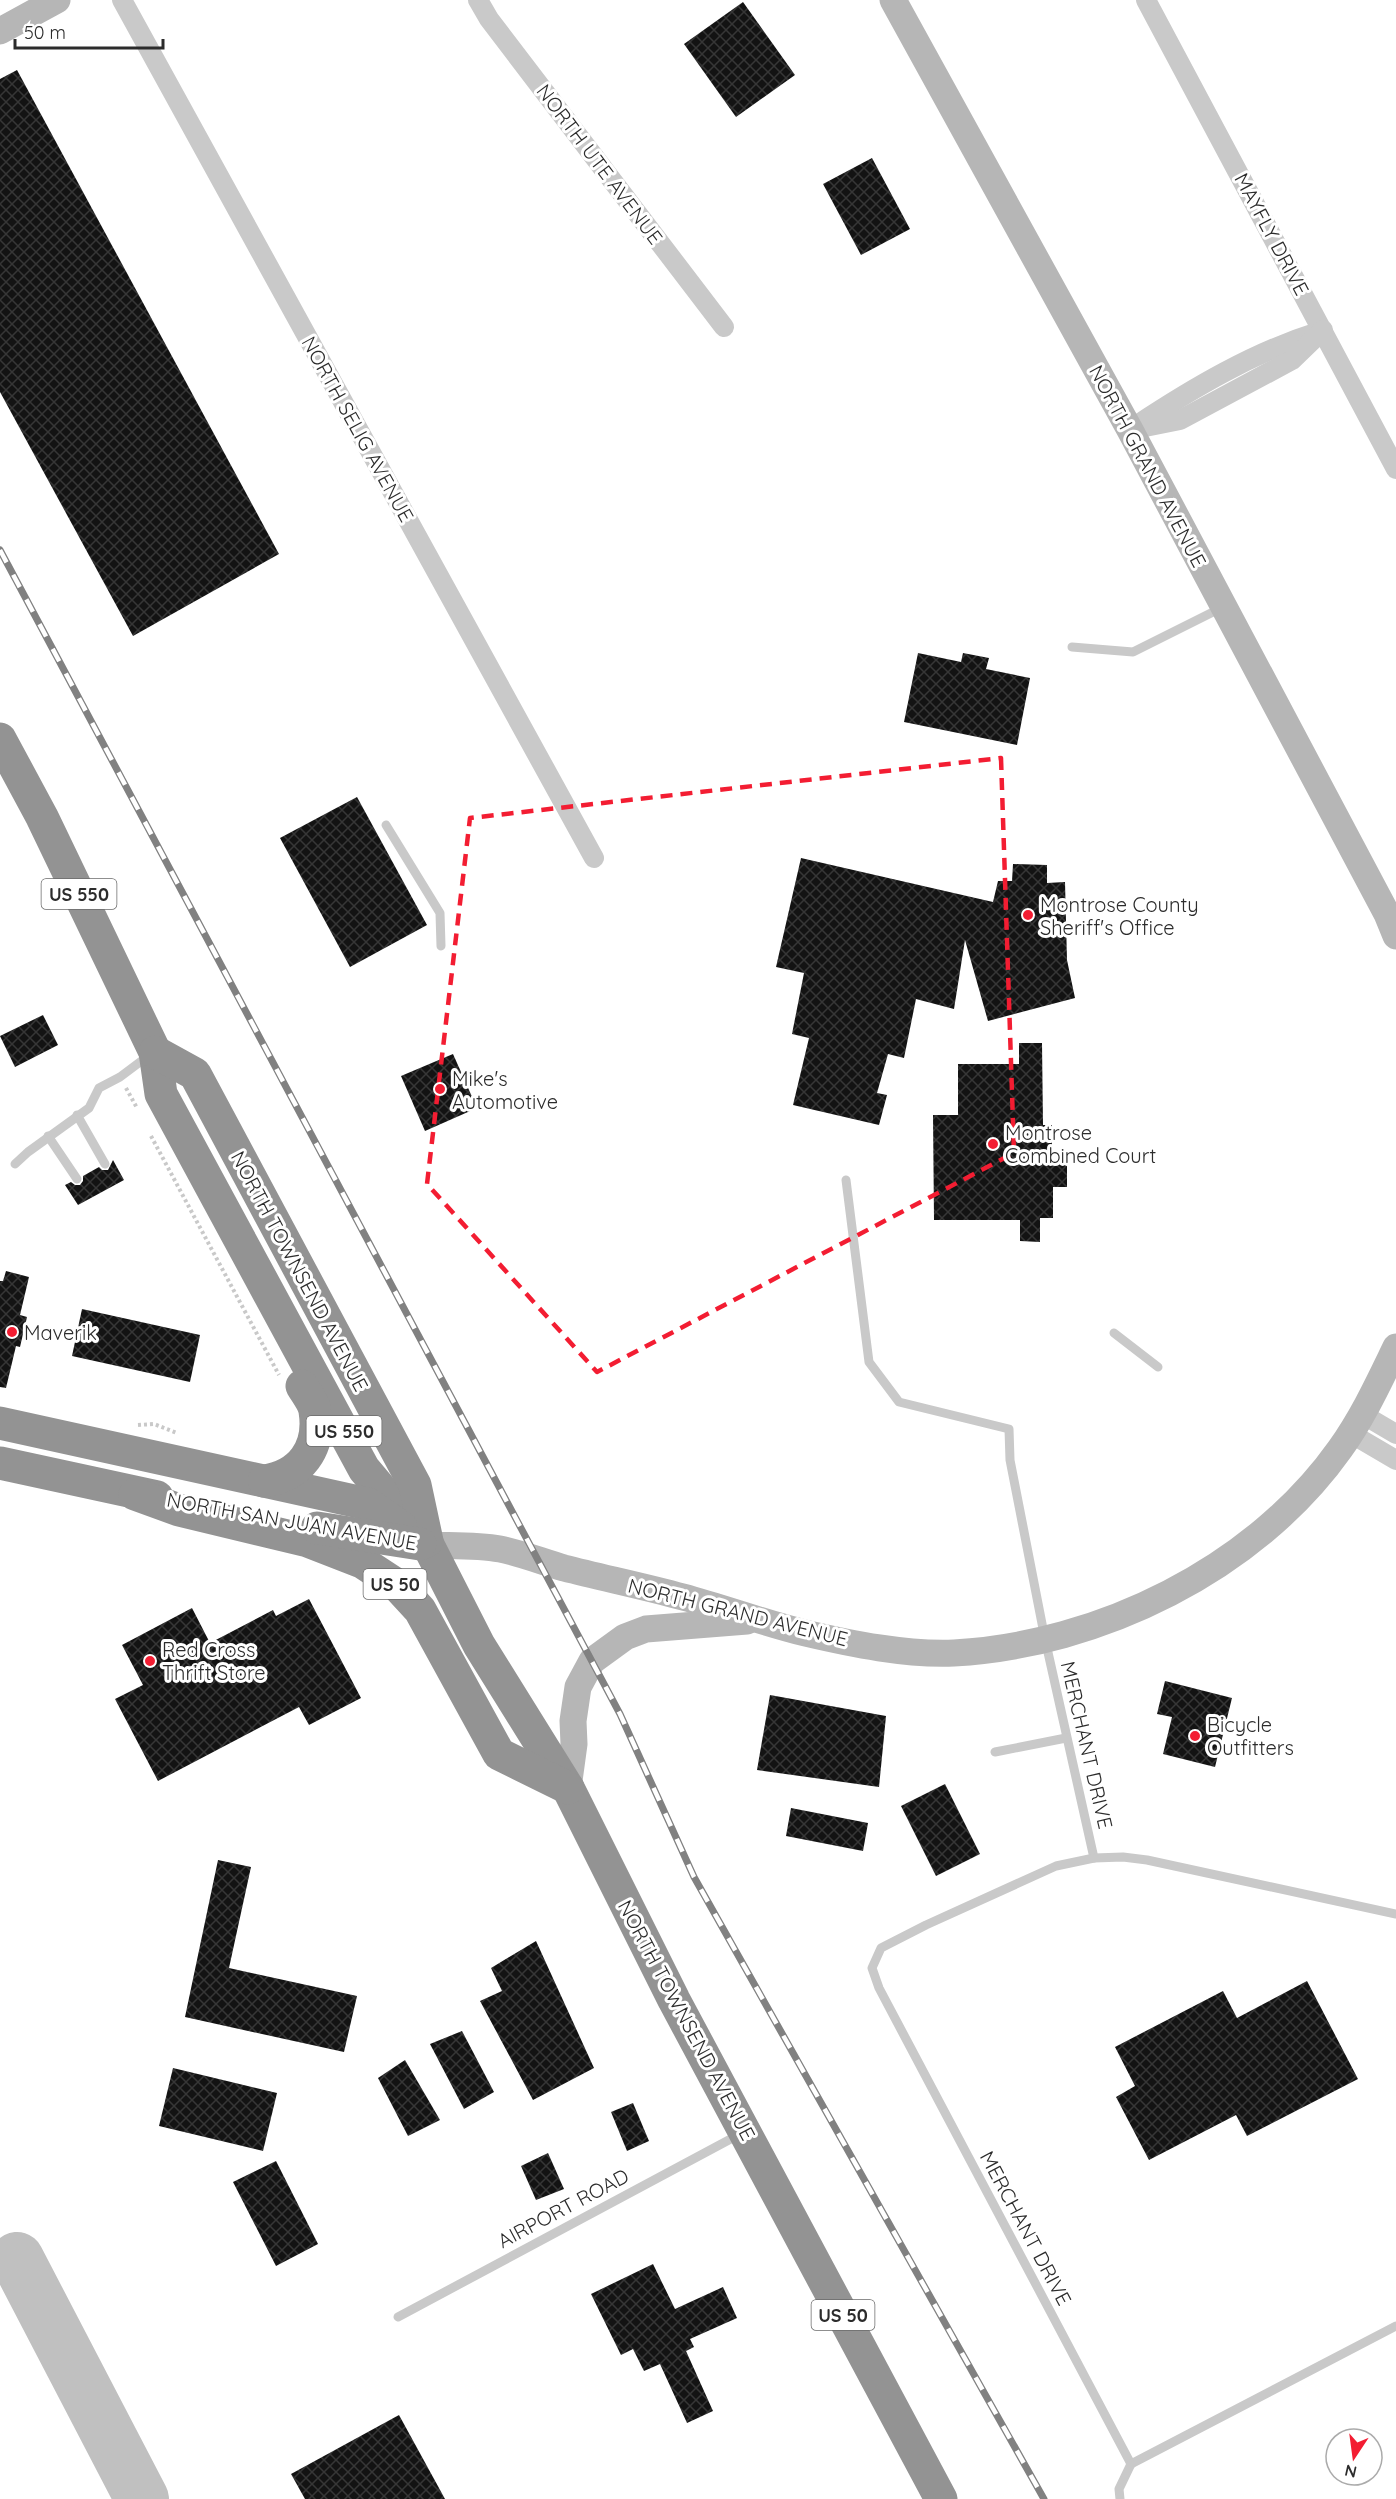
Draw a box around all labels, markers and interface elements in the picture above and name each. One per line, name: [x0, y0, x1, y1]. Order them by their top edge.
scale bar: [15, 12, 164, 50]
text: 50 m: [24, 21, 66, 44]
street label: NORTH UTE AVENUE: [532, 79, 668, 249]
street label: MAYFLY DRIVE: [1229, 169, 1315, 299]
street label: NORTH SELIG AVENUE: [297, 332, 419, 526]
street label: NORTH GRAND AVENUE: [1084, 361, 1212, 571]
road number: US 550: [42, 879, 116, 909]
place label: Montrose County Sheriff's Office: [1040, 892, 1199, 940]
marker: Montrose County Sheriff's Office: [1021, 908, 1035, 922]
place label: Mike's Automotive: [452, 1066, 558, 1114]
marker: Mike's Automotive: [433, 1082, 447, 1096]
place label: Montrose Combined Court: [1005, 1120, 1156, 1168]
marker: Montrose Combined Court: [986, 1137, 1000, 1151]
street label: NORTH TOWNSEND AVENUE: [226, 1147, 374, 1395]
place label: Maverik: [24, 1320, 97, 1345]
marker: Maverik: [5, 1325, 19, 1339]
road number: US 550: [306, 1416, 382, 1446]
street label: NORTH SAN JUAN AVENUE: [165, 1487, 419, 1555]
road number: US 50: [364, 1569, 426, 1599]
street label: NORTH GRAND AVENUE: [626, 1573, 850, 1651]
place label: Red Cross Thrift Store: [162, 1637, 265, 1685]
marker: Red Cross Thrift Store: [143, 1654, 157, 1668]
street label: MERCHANT DRIVE: [1056, 1659, 1118, 1831]
place label: Bicycle Outfitters: [1207, 1712, 1294, 1760]
marker: Bicycle Outfitters: [1188, 1729, 1202, 1743]
street label: NORTH TOWNSEND AVENUE: [613, 1896, 761, 2144]
street label: MERCHANT DRIVE: [975, 2147, 1077, 2309]
street label: AIRPORT ROAD: [493, 2163, 633, 2253]
road number: US 50: [812, 2300, 874, 2330]
north arrow: [1324, 2427, 1384, 2487]
text: N: [1343, 2461, 1359, 2483]

